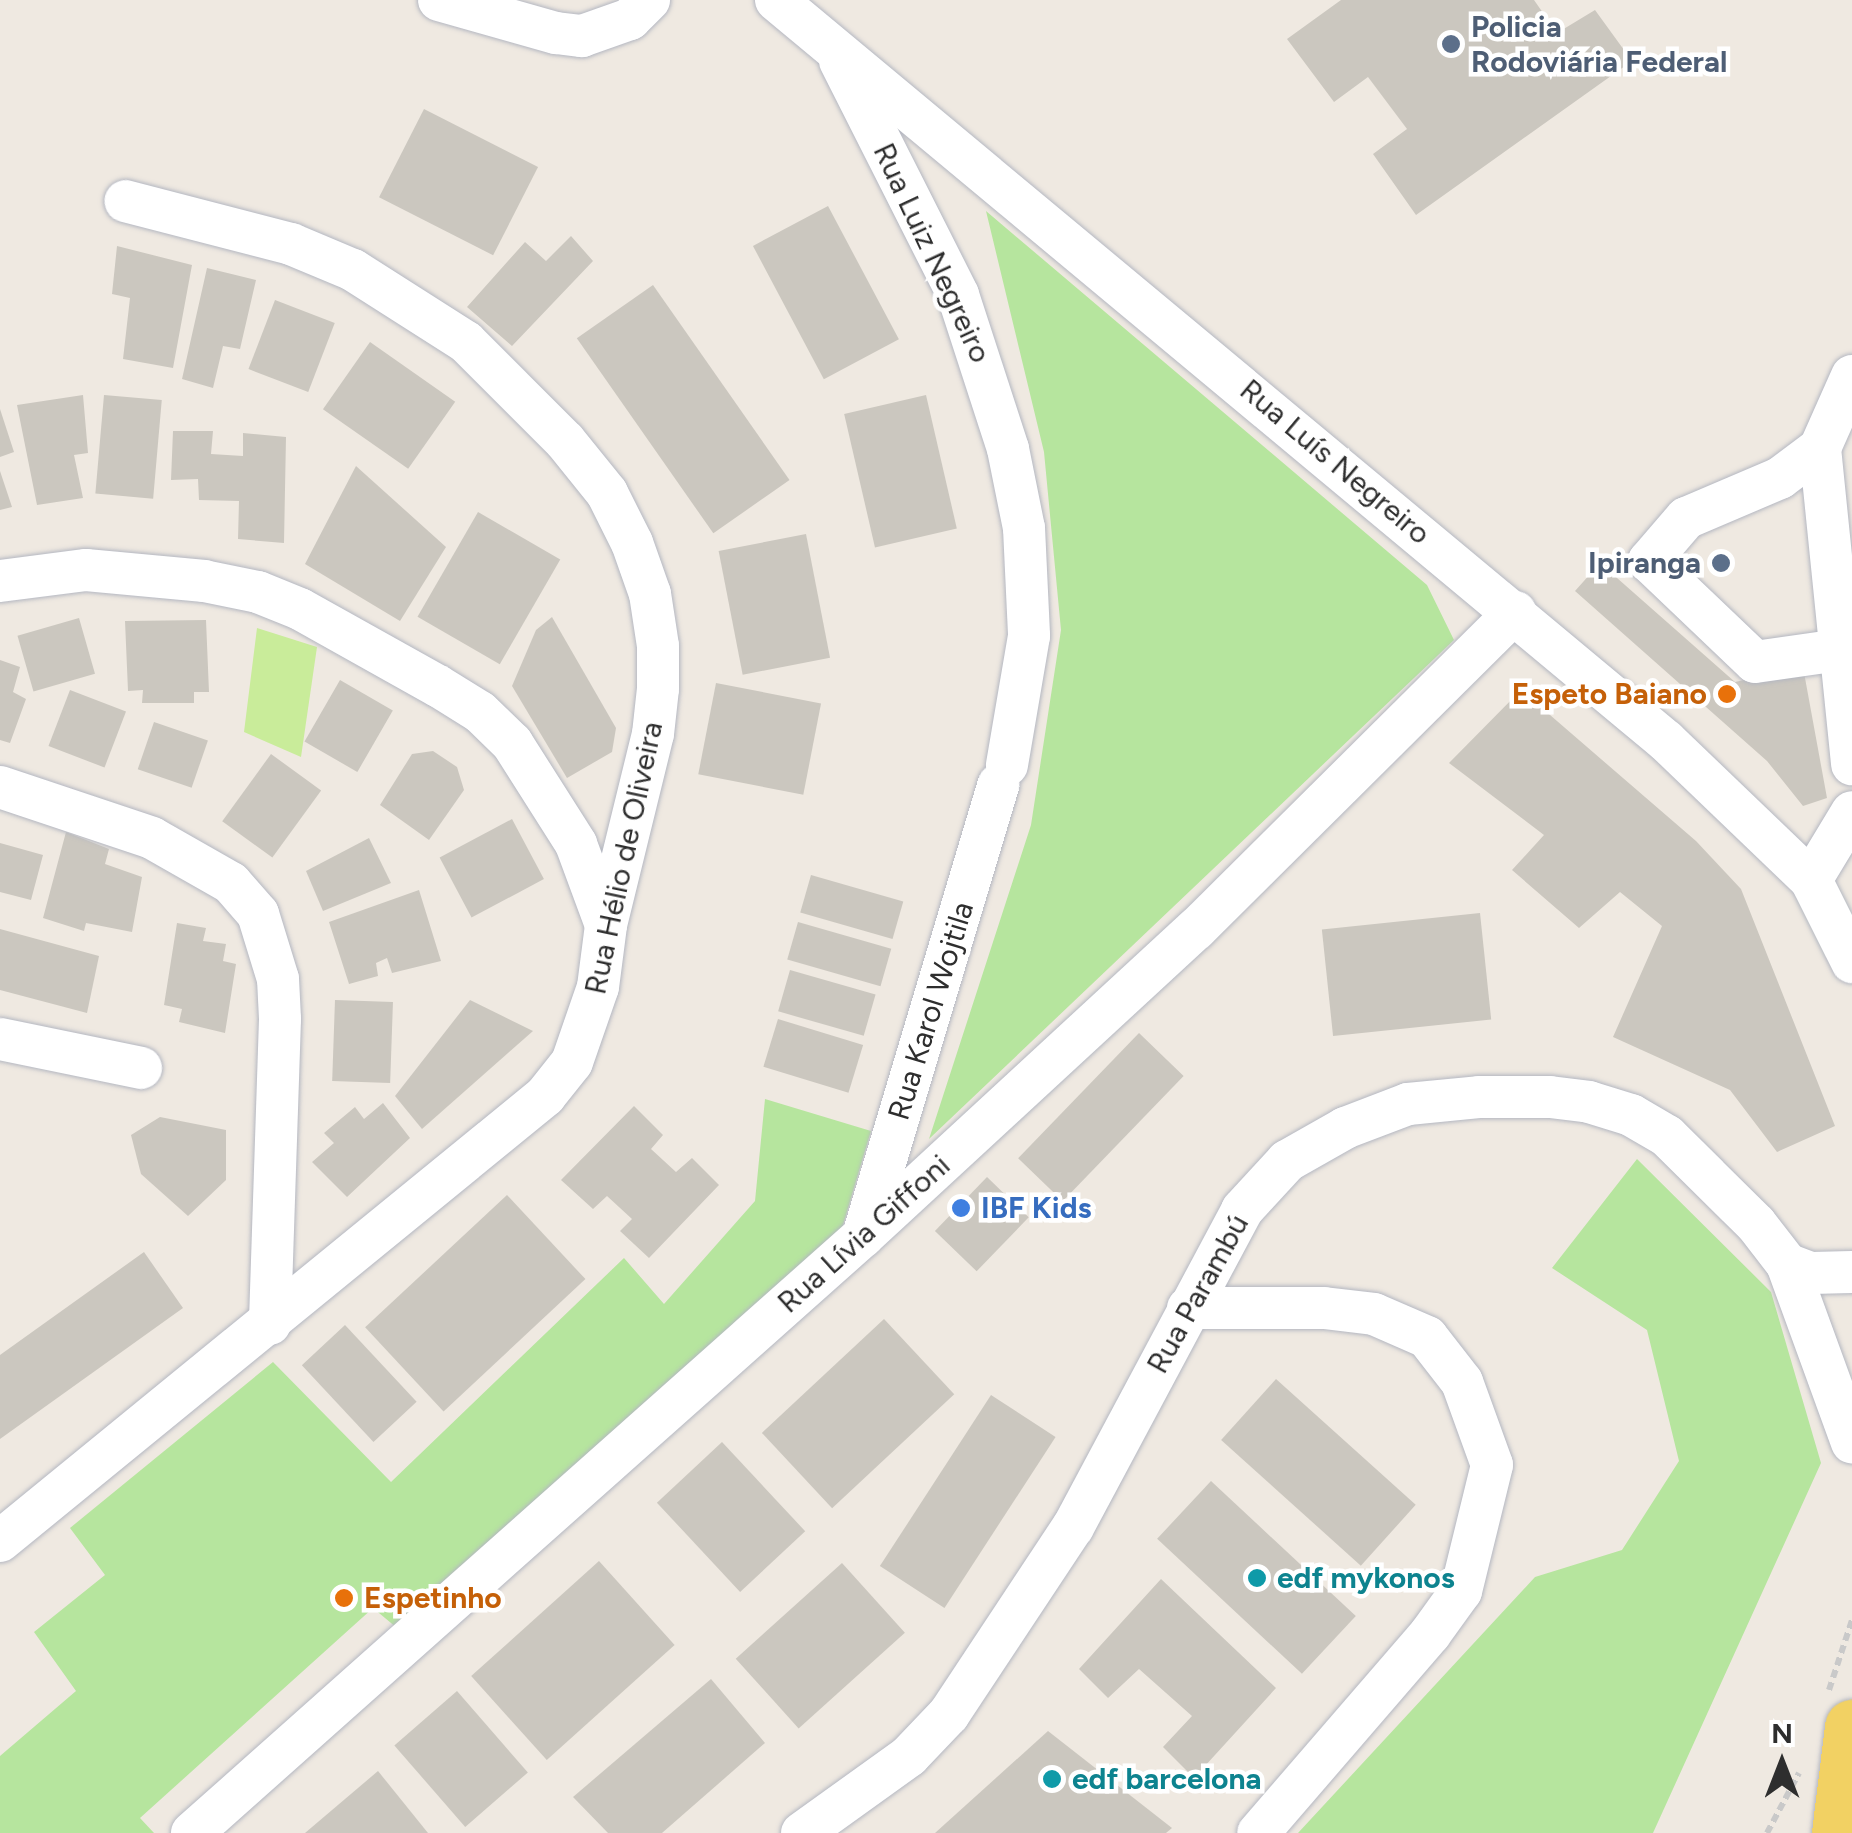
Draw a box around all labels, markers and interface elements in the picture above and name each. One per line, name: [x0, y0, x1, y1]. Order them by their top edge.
place label: Policia Rodoviária Federal: [1471, 9, 1727, 80]
marker: Policia Rodoviária Federal: [1440, 33, 1462, 55]
street label: Rua Luiz Negreiro: [865, 138, 999, 368]
street label: Rua Luís Negreiro: [1233, 372, 1437, 552]
place label: Ipiranga: [1588, 545, 1701, 581]
marker: Ipiranga: [1710, 552, 1732, 574]
place label: Espeto Baiano: [1512, 676, 1707, 712]
marker: Espeto Baiano: [1716, 683, 1738, 705]
street label: Rua Hélio de Oliveira: [578, 718, 670, 998]
street label: Rua Karol Wojtila: [881, 897, 981, 1125]
street label: Rua Lívia Giffoni: [771, 1147, 957, 1321]
place label: IBF Kids: [981, 1190, 1091, 1226]
marker: IBF Kids: [950, 1197, 972, 1219]
street label: Rua Parambú: [1140, 1208, 1256, 1380]
place label: edf mykonos: [1277, 1560, 1455, 1596]
marker: edf mykonos: [1246, 1567, 1268, 1589]
place label: Espetinho: [364, 1580, 502, 1616]
marker: Espetinho: [333, 1587, 355, 1609]
north arrow: [1732, 1713, 1832, 1813]
text: N: [1771, 1716, 1793, 1750]
place label: edf barcelona: [1072, 1761, 1261, 1797]
marker: edf barcelona: [1041, 1768, 1063, 1790]

